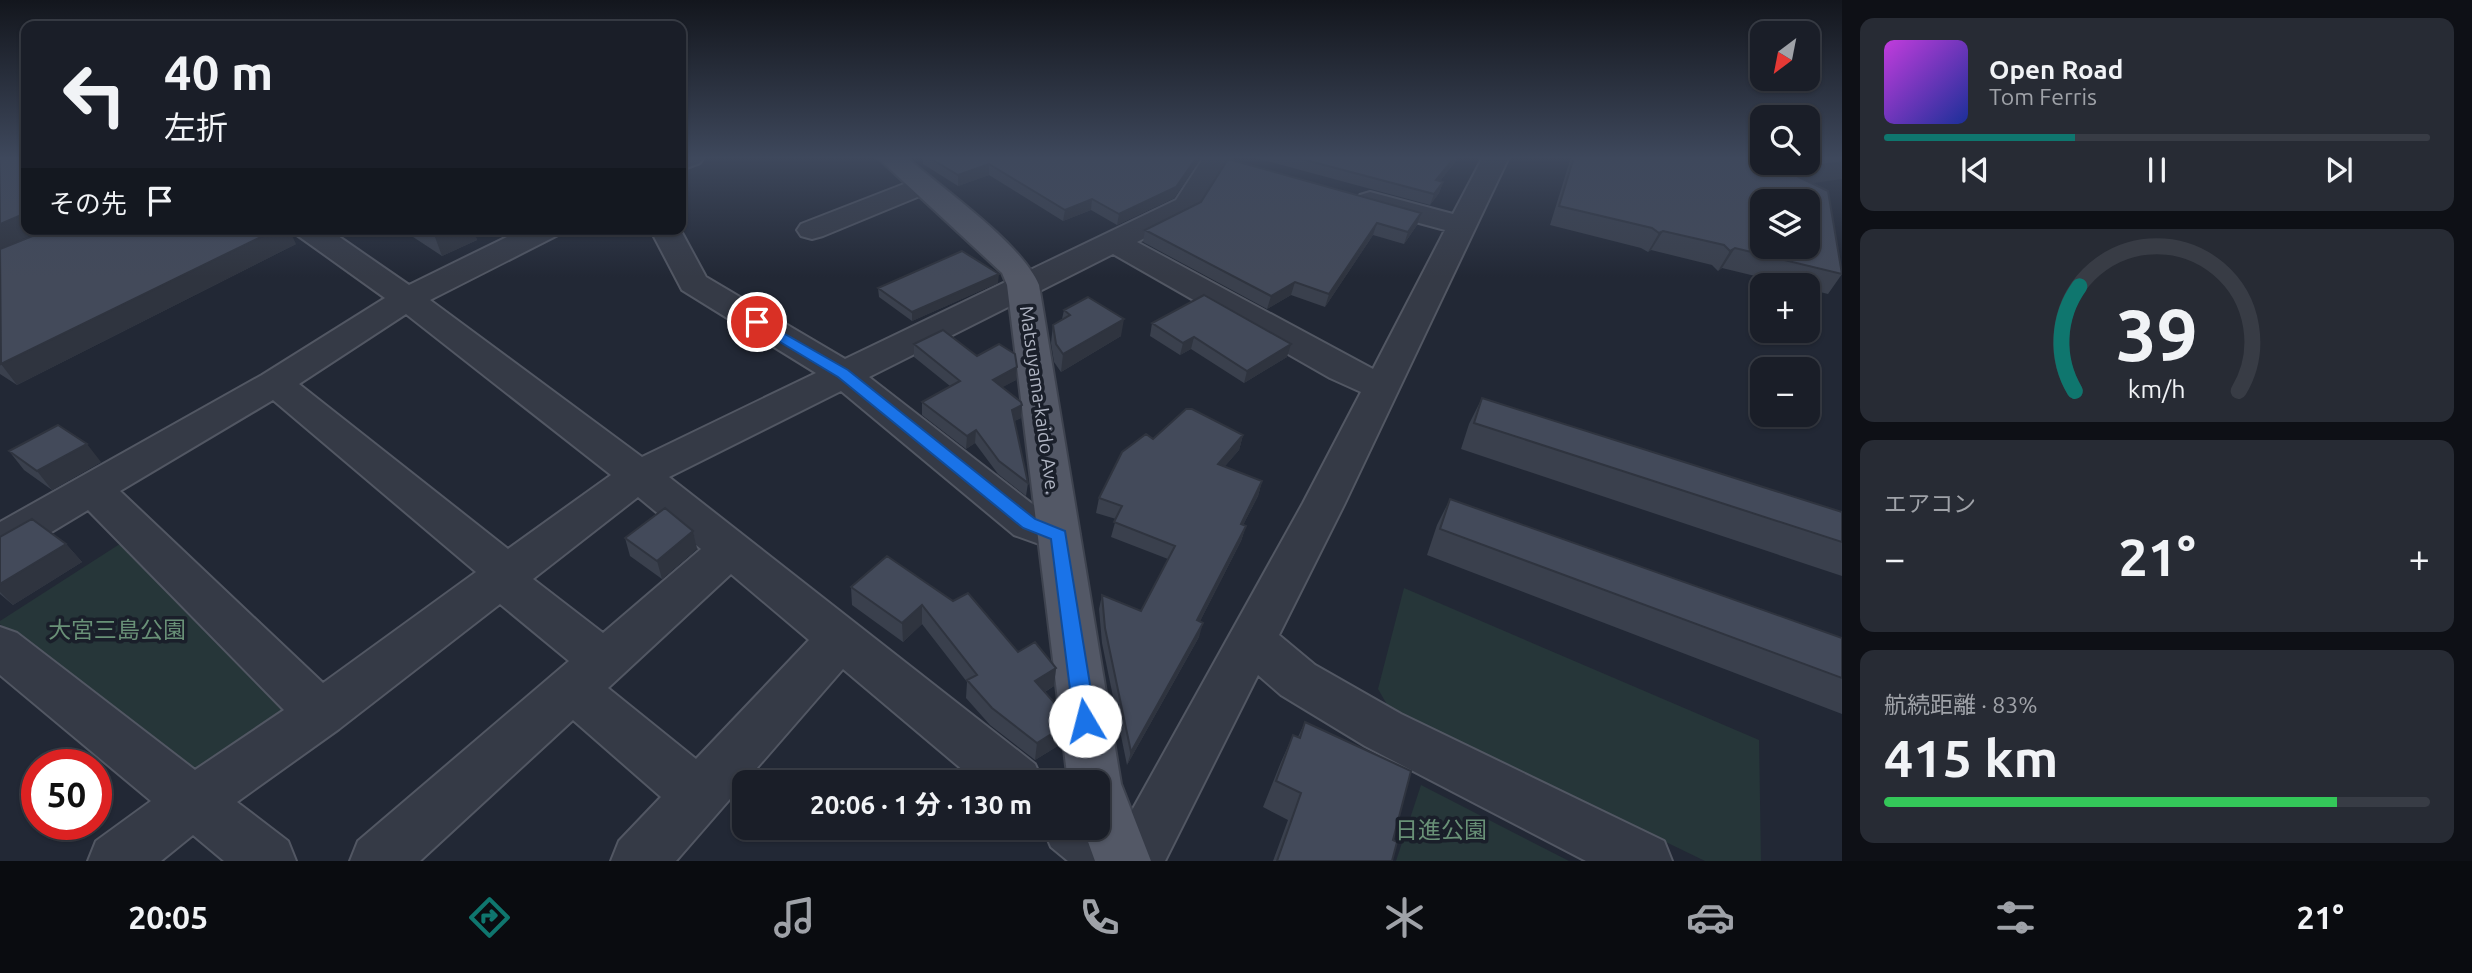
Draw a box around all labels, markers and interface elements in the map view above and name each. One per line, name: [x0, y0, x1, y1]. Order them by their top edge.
north arrow: [1750, 21, 1820, 91]
map controls: [1750, 21, 1820, 427]
text: 40 m: [164, 44, 273, 99]
icon: left: [49, 49, 140, 140]
text: Open Road: [1989, 55, 2123, 84]
text: Tom Ferris: [1989, 84, 2097, 109]
button: search: [1750, 105, 1820, 175]
text: 左折: [164, 109, 228, 145]
icon: previous: [1956, 151, 1994, 189]
icon: pause: [2138, 151, 2176, 189]
icon: next: [2320, 151, 2358, 189]
icon: arrive: [141, 182, 179, 220]
text: その先: [49, 189, 127, 218]
button: layers: [1750, 189, 1820, 259]
button: +: [1750, 273, 1820, 343]
pin: [727, 292, 787, 352]
text: 39: [2116, 294, 2198, 376]
icon: arrive: [738, 303, 776, 341]
street label: Matsuyama-kaido Ave.: [1016, 304, 1064, 496]
button: −: [1750, 357, 1820, 427]
text: km/h: [2128, 375, 2186, 403]
text: エアコン: [1884, 491, 1976, 516]
text: 21°: [2118, 528, 2196, 586]
text: −: [1884, 537, 1905, 579]
text: +: [2409, 537, 2430, 579]
park label: 大宮三島公園: [48, 617, 186, 642]
position arrow: [1048, 684, 1122, 758]
text: 航続距離 · 83%: [1884, 692, 2037, 717]
text: 415 km: [1884, 729, 2058, 787]
speed limit sign: 50: [21, 749, 112, 840]
text: 20:06 · 1 分 · 130 m: [810, 790, 1032, 819]
park label: 日進公園: [1395, 817, 1487, 842]
icon: directions: [465, 893, 514, 942]
icon: music: [770, 893, 819, 942]
icon: phone: [1075, 893, 1124, 942]
icon: climate: [1380, 893, 1429, 942]
icon: car: [1686, 893, 1735, 942]
icon: filters: [1991, 893, 2040, 942]
text: 20:05: [128, 899, 208, 935]
text: 21°: [2296, 899, 2344, 935]

